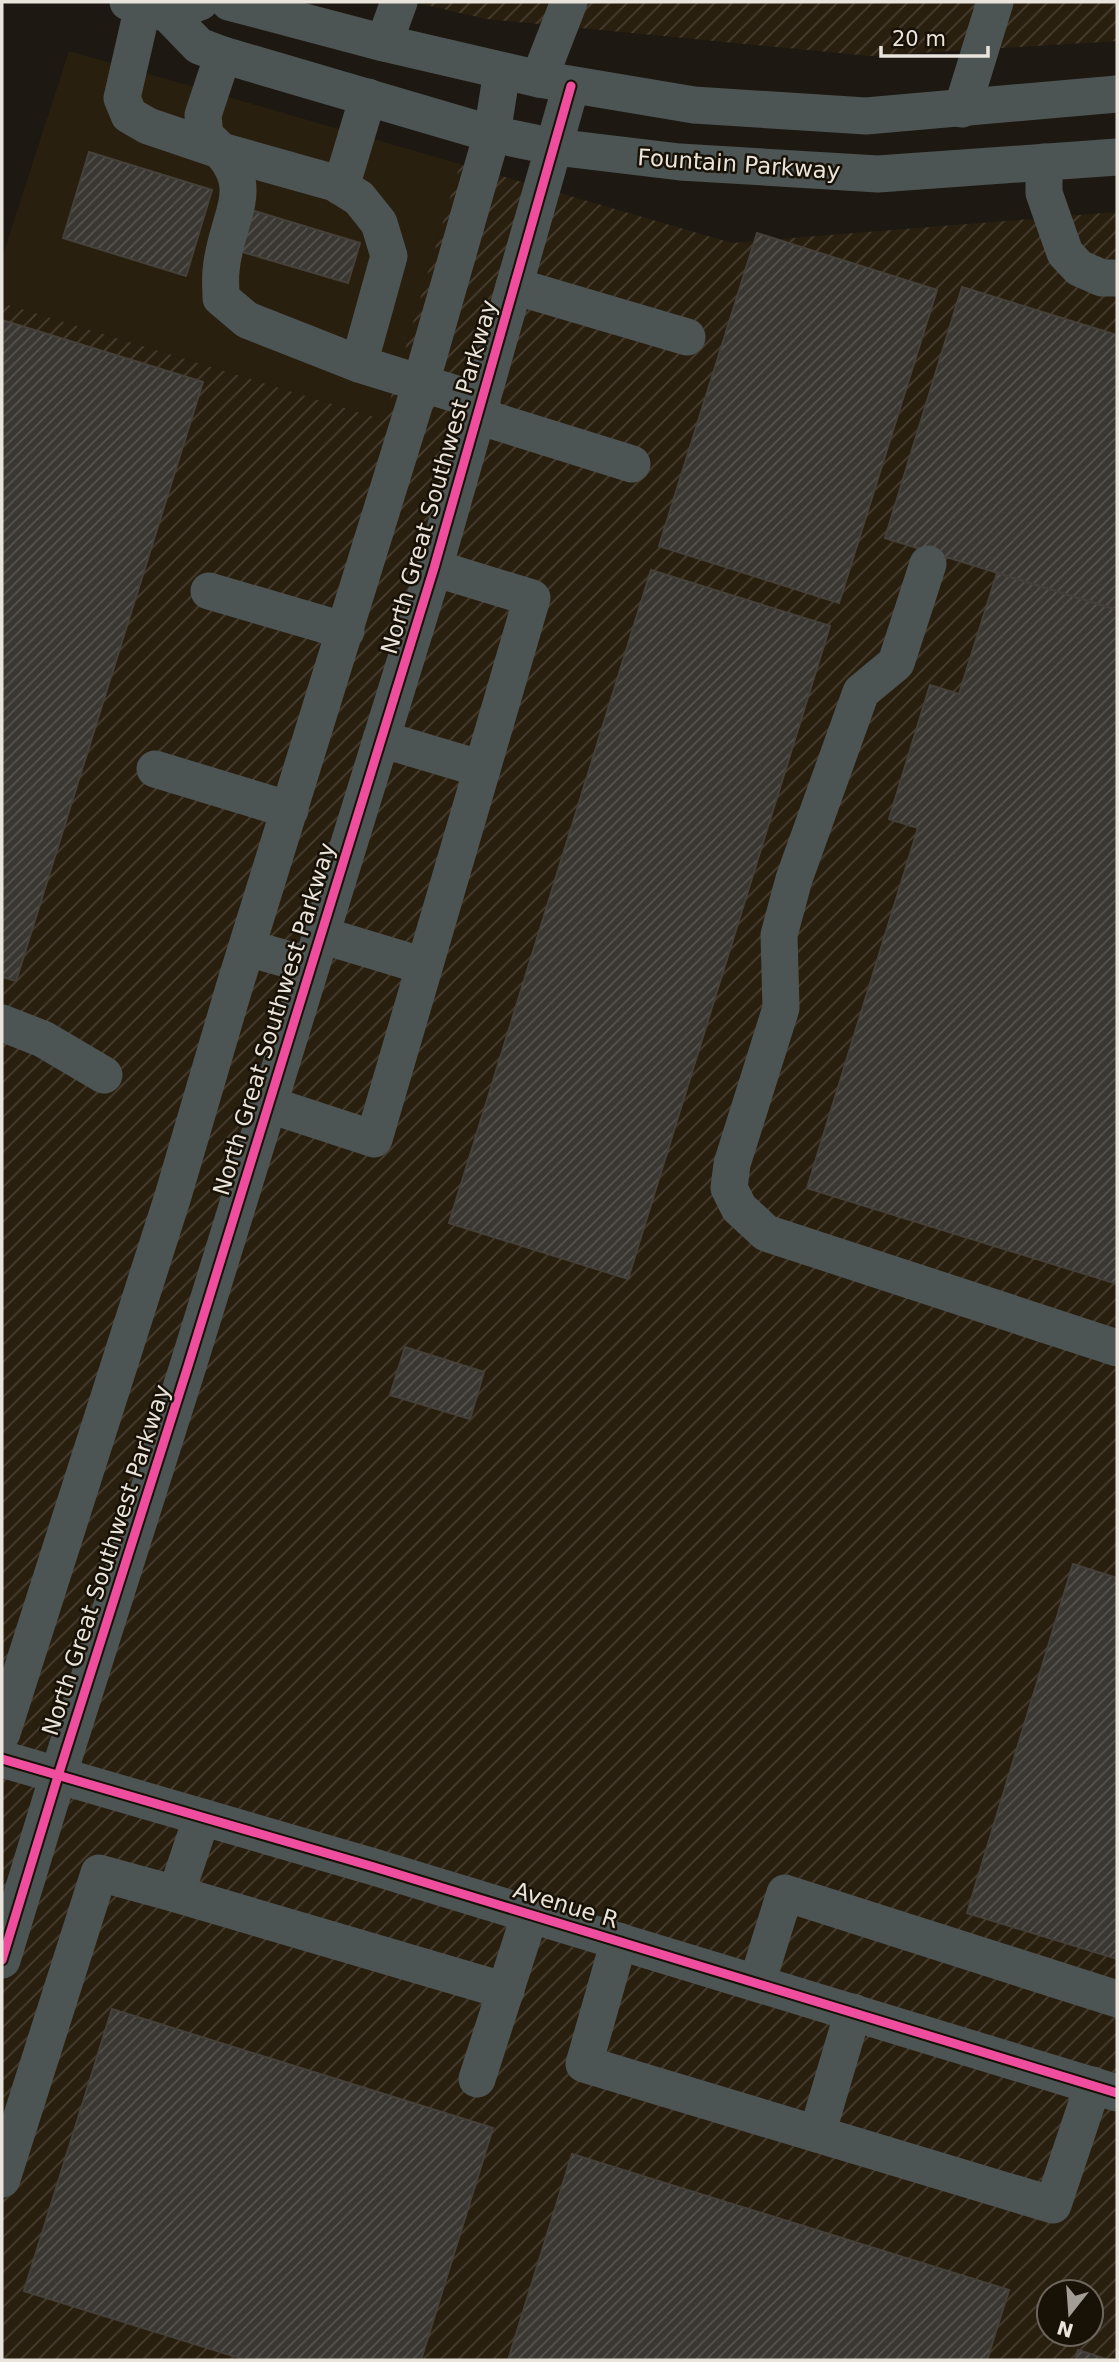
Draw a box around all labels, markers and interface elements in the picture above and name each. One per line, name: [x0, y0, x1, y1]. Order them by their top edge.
scale bar: [881, 14, 988, 58]
text: 20 m: [892, 27, 946, 51]
street label: Fountain Parkway: [637, 144, 841, 184]
street label: North Great Southwest Parkway: [376, 297, 502, 657]
street label: North Great Southwest Parkway: [208, 840, 340, 1198]
street label: North Great Southwest Parkway: [37, 1381, 175, 1739]
street label: Avenue R: [510, 1877, 622, 1933]
north arrow: [1035, 2278, 1105, 2348]
text: N: [1054, 2316, 1076, 2342]

